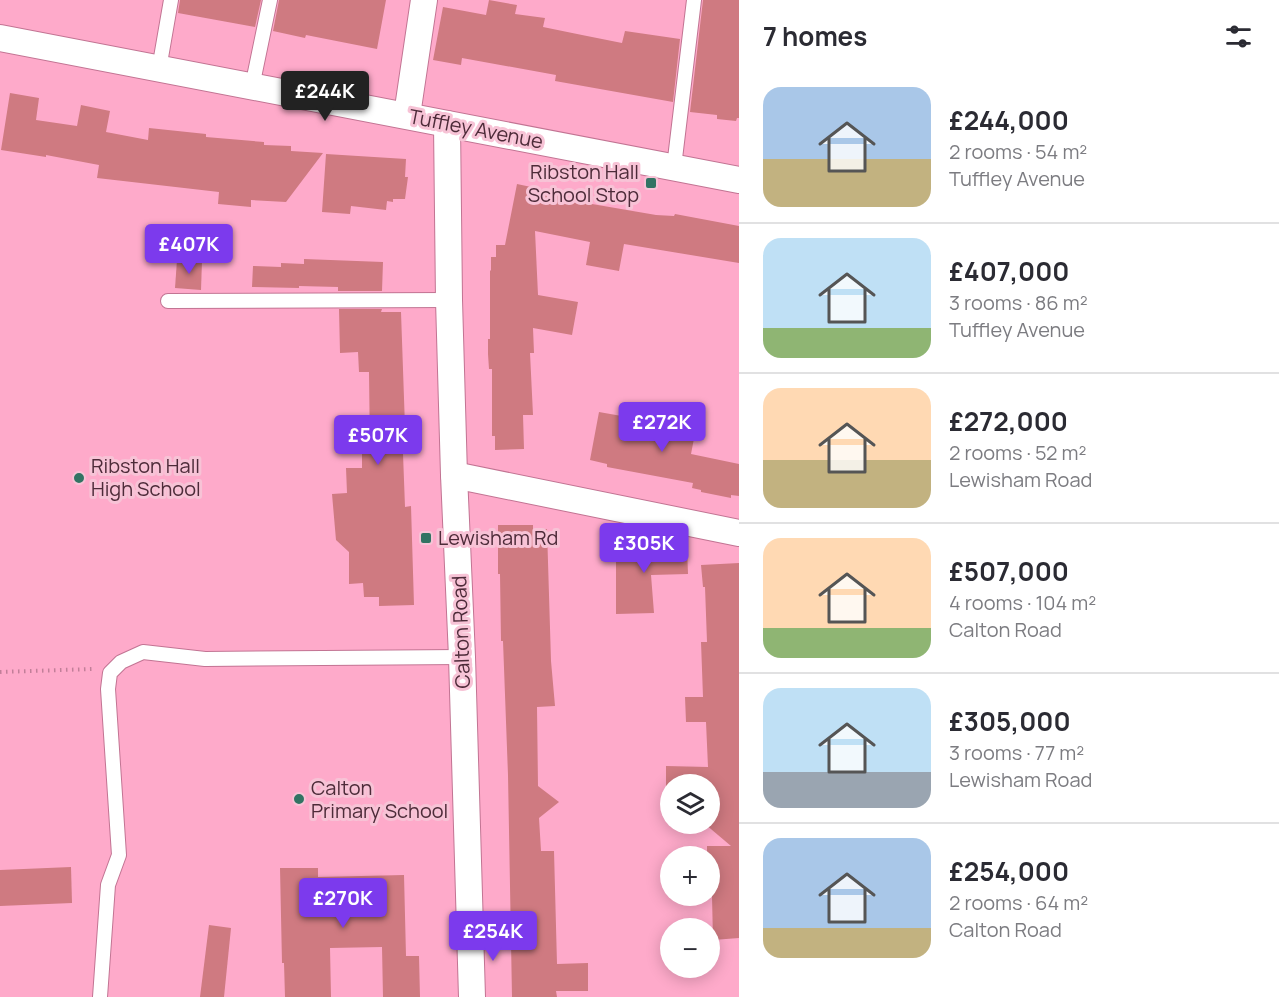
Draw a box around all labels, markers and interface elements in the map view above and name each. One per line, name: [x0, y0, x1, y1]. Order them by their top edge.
text: 7 homes: [763, 18, 867, 54]
icon: filters: [1222, 20, 1255, 53]
pin: £244K: [283, 71, 367, 122]
text: £244K: [295, 77, 355, 104]
street label: Tuffley Avenue: [407, 102, 545, 155]
text: £244,000: [949, 102, 1069, 138]
icon: home: [811, 111, 883, 183]
text: 2 rooms · 54 m²: [949, 138, 1087, 165]
place label: Ribston Hall School Stop: [528, 158, 639, 208]
text: Tuffley Avenue: [949, 165, 1085, 192]
marker: Ribston Hall School Stop: [644, 176, 658, 190]
pin: £407K: [147, 224, 231, 275]
text: £407K: [159, 230, 219, 257]
text: £407,000: [949, 253, 1069, 289]
icon: home: [811, 262, 883, 334]
text: 3 rooms · 86 m²: [949, 289, 1088, 316]
text: Tuffley Avenue: [949, 316, 1085, 343]
pin: £272K: [620, 402, 704, 453]
text: £272,000: [949, 403, 1068, 439]
text: £272K: [633, 408, 691, 435]
icon: home: [811, 412, 883, 484]
pin: £507K: [336, 415, 420, 466]
text: £507K: [348, 421, 408, 448]
text: 2 rooms · 52 m²: [949, 439, 1086, 466]
place label: Ribston Hall High School: [91, 452, 201, 502]
text: Lewisham Road: [949, 466, 1092, 493]
marker: Ribston Hall High School: [72, 471, 86, 485]
pin: £305K: [602, 523, 686, 574]
place label: Lewisham Rd: [438, 524, 558, 551]
text: £305K: [614, 529, 674, 556]
marker: Lewisham Rd: [419, 531, 433, 545]
text: £507,000: [949, 553, 1069, 589]
icon: home: [811, 562, 883, 634]
street label: Calton Road: [445, 575, 476, 689]
text: 4 rooms · 104 m²: [949, 589, 1096, 616]
text: Calton Road: [949, 616, 1062, 643]
text: £305,000: [949, 703, 1071, 739]
icon: home: [811, 712, 883, 784]
text: 3 rooms · 77 m²: [949, 739, 1084, 766]
text: Lewisham Road: [949, 766, 1092, 793]
place label: Calton Primary School: [311, 774, 448, 824]
map controls: [660, 774, 720, 978]
button: layers: [660, 774, 720, 834]
marker: Calton Primary School: [292, 792, 306, 806]
button: +: [660, 846, 720, 906]
text: £254,000: [949, 853, 1069, 889]
icon: home: [811, 862, 883, 934]
pin: £270K: [301, 878, 385, 929]
text: £270K: [313, 884, 373, 911]
text: 2 rooms · 64 m²: [949, 889, 1088, 916]
pin: £254K: [451, 911, 535, 962]
text: Calton Road: [949, 916, 1062, 943]
text: £254K: [463, 917, 523, 944]
button: −: [660, 918, 720, 978]

